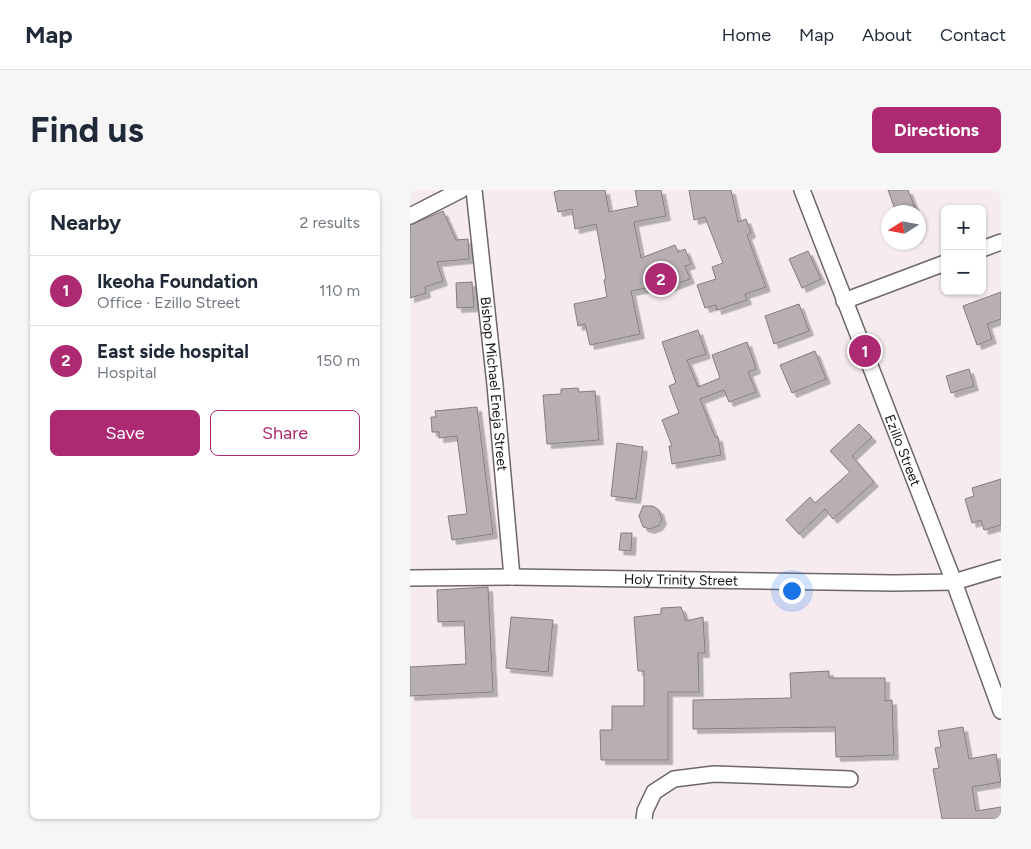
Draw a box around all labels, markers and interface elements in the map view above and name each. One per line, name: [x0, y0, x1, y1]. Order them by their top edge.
text: Map: [25, 20, 73, 49]
text: Home: [722, 24, 771, 46]
text: Map: [799, 24, 834, 46]
text: About: [862, 24, 912, 46]
text: Contact: [940, 24, 1006, 46]
button: Directions: [872, 107, 1001, 153]
text: Find us: [30, 109, 144, 151]
north arrow: [881, 205, 926, 250]
map controls: [941, 205, 986, 295]
button: +: [941, 205, 986, 250]
text: Nearby: [50, 210, 121, 235]
text: 2 results: [300, 213, 360, 232]
button: −: [941, 250, 986, 295]
pin: 2: [645, 260, 677, 298]
text: Ikeoha Foundation: [97, 270, 258, 293]
text: 1: [63, 281, 69, 300]
text: 110 m: [319, 281, 360, 300]
text: Office · Ezillo Street: [97, 293, 240, 312]
street label: Bishop Michael Eneja Street: [477, 296, 511, 472]
pin: 1: [849, 332, 881, 370]
text: East side hospital: [97, 340, 249, 363]
text: 2: [61, 351, 71, 370]
text: 150 m: [316, 351, 360, 370]
text: Hospital: [97, 363, 157, 382]
button: Save: [50, 410, 200, 456]
button: Share: [210, 410, 360, 456]
street label: Ezillo Street: [881, 412, 924, 488]
street label: Holy Trinity Street: [624, 570, 738, 589]
your location: [779, 578, 805, 604]

